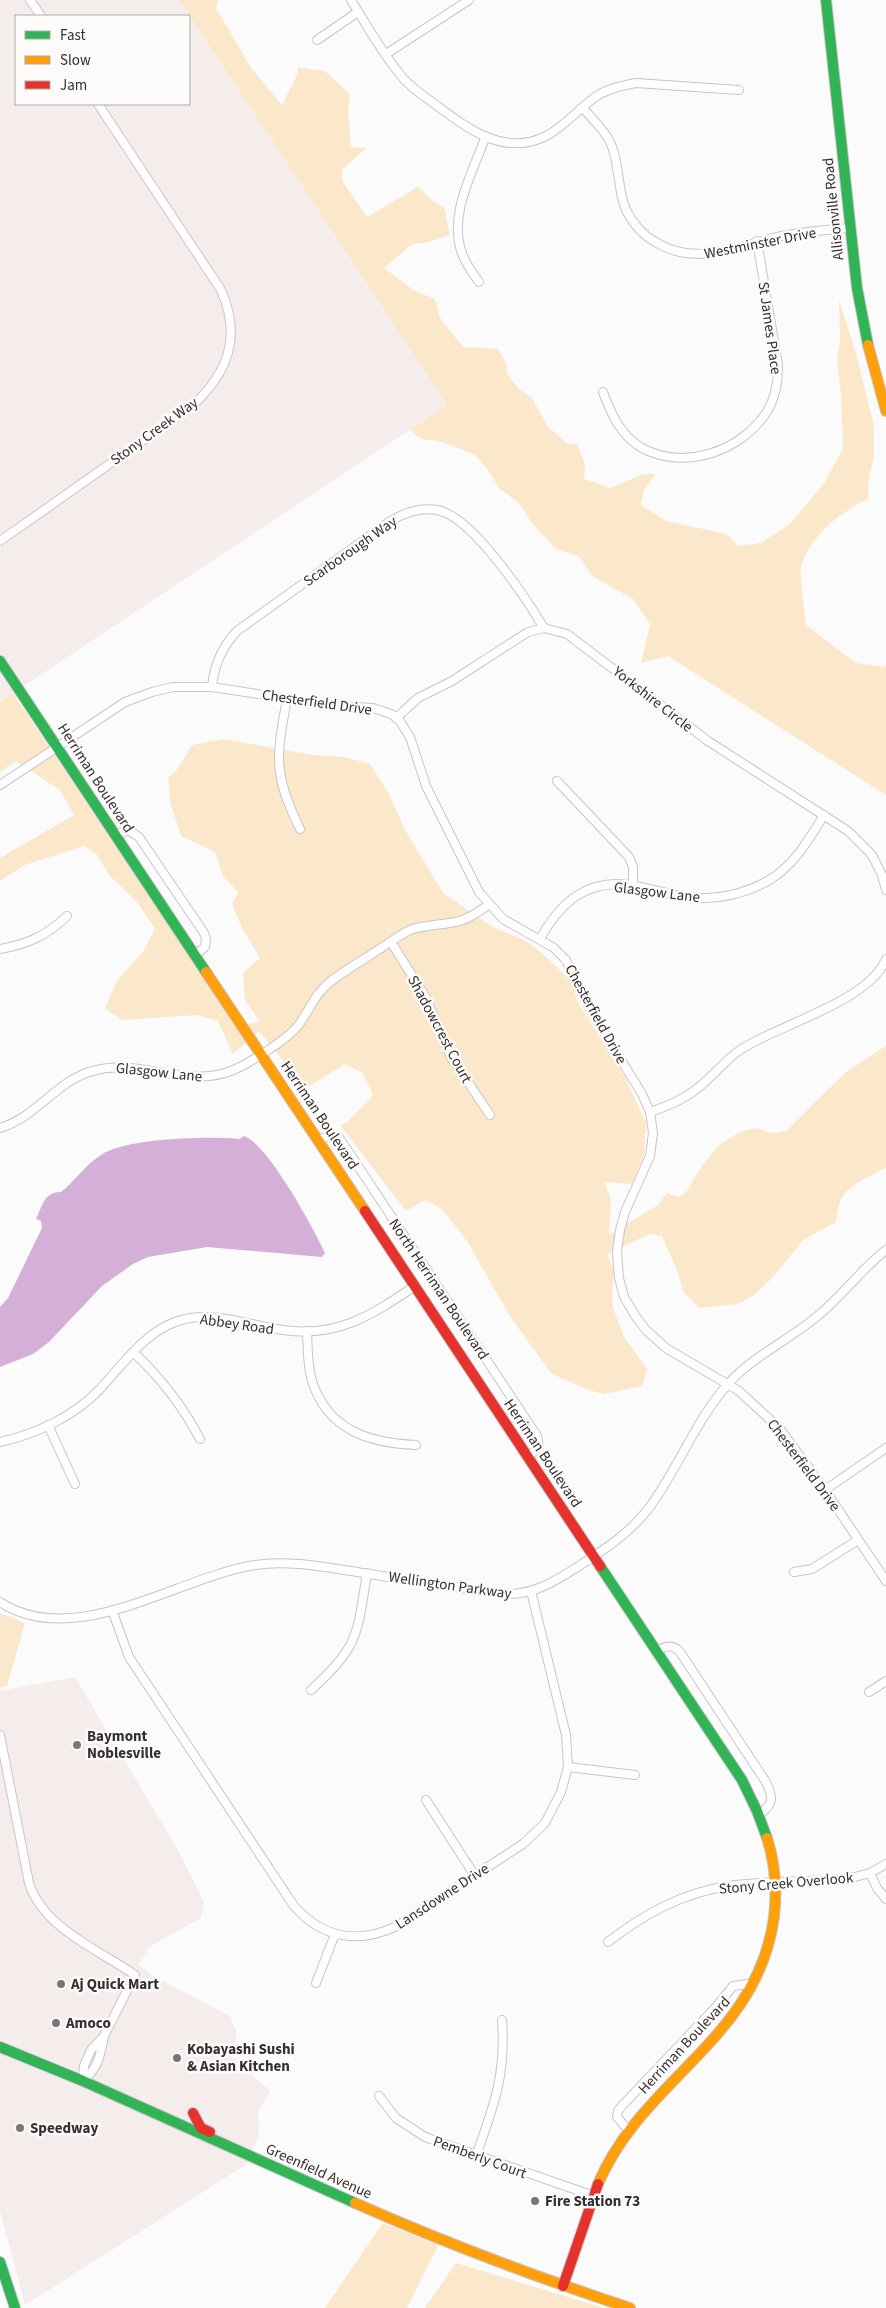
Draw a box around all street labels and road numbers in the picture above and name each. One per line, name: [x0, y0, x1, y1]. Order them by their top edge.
street label: Allisonville Road: [818, 157, 849, 261]
street label: Westminster Drive: [702, 222, 818, 265]
street label: St James Place: [753, 280, 786, 376]
street label: Stony Creek Way: [106, 392, 202, 470]
street label: Scarborough Way: [299, 511, 401, 592]
street label: Yorkshire Circle: [607, 661, 697, 737]
street label: Chesterfield Drive: [261, 684, 373, 721]
street label: Herriman Boulevard: [52, 719, 139, 837]
street label: Glasgow Lane: [613, 877, 701, 908]
street label: Chesterfield Drive: [560, 961, 632, 1068]
street label: Shadowcrest Court: [402, 972, 477, 1087]
street label: Herriman Boulevard: [275, 1057, 364, 1174]
street label: Glasgow Lane: [115, 1058, 203, 1087]
street label: North Herriman Boulevard: [383, 1215, 494, 1364]
street label: Abbey Road: [199, 1309, 275, 1340]
street label: Herriman Boulevard: [498, 1395, 587, 1512]
street label: Chesterfield Drive: [762, 1415, 845, 1516]
street label: Wellington Parkway: [387, 1566, 513, 1605]
street label: Lansdowne Drive: [391, 1858, 493, 1935]
street label: Stony Creek Overlook: [718, 1867, 855, 1900]
street label: Herriman Boulevard: [634, 1992, 735, 2099]
street label: Pemberly Court: [430, 2131, 529, 2184]
street label: Greenfield Avenue: [262, 2139, 375, 2204]

